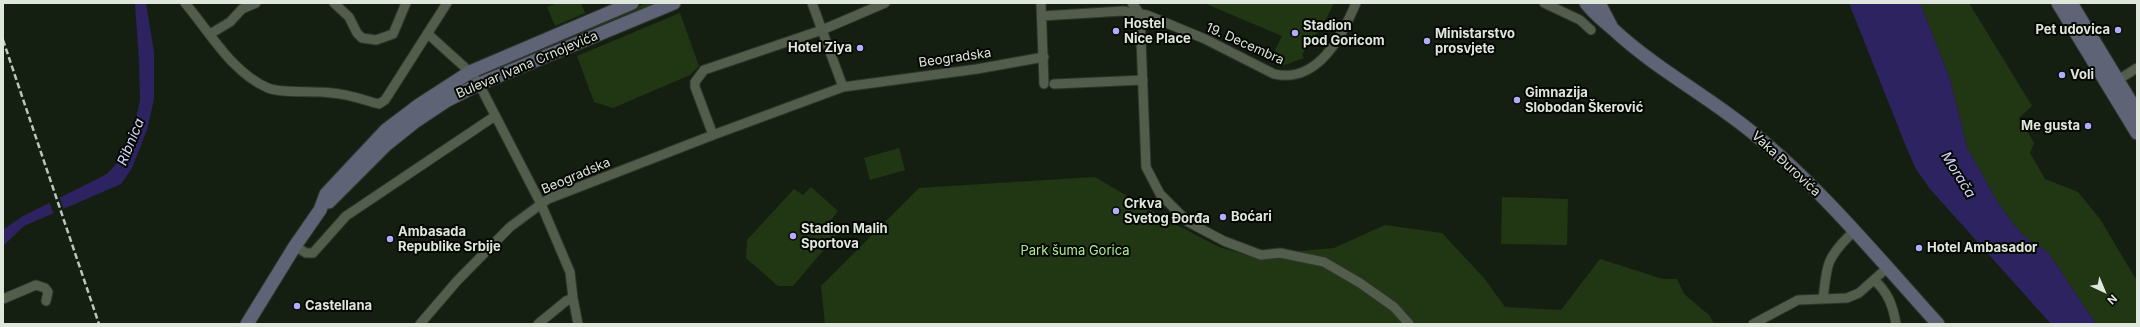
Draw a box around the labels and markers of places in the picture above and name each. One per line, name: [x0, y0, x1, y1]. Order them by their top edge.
place label: Hostel Nice Place: [1124, 16, 1191, 47]
place label: Stadion pod Goricom: [1303, 18, 1385, 49]
place label: Pet udovica: [2035, 22, 2110, 38]
marker: Pet udovica: [2113, 25, 2123, 35]
marker: Hostel Nice Place: [1111, 26, 1121, 36]
place label: Ministarstvo prosvjete: [1435, 26, 1515, 57]
marker: Stadion pod Goricom: [1290, 28, 1300, 38]
marker: Ministarstvo prosvjete: [1422, 36, 1432, 46]
place label: Hotel Ziya: [788, 40, 852, 56]
marker: Hotel Ziya: [855, 43, 865, 53]
place label: Voli: [2070, 67, 2094, 83]
marker: Voli: [2057, 70, 2067, 80]
place label: Gimnazija Slobodan Škerović: [1525, 85, 1643, 116]
marker: Gimnazija Slobodan Škerović: [1512, 95, 1522, 105]
place label: Me gusta: [2021, 118, 2080, 134]
marker: Me gusta: [2083, 121, 2093, 131]
place label: Crkva Svetog Đorđa: [1124, 196, 1210, 227]
marker: Crkva Svetog Đorđa: [1111, 206, 1121, 216]
place label: Boćari: [1231, 209, 1272, 225]
marker: Boćari: [1218, 212, 1228, 222]
place label: Stadion Malih Sportova: [801, 221, 888, 252]
place label: Ambasada Republike Srbije: [398, 224, 501, 255]
marker: Stadion Malih Sportova: [788, 231, 798, 241]
marker: Ambasada Republike Srbije: [385, 234, 395, 244]
place label: Hotel Ambasador: [1927, 240, 2037, 256]
marker: Hotel Ambasador: [1914, 243, 1924, 253]
place label: Castellana: [305, 298, 372, 314]
marker: Castellana: [292, 301, 302, 311]

